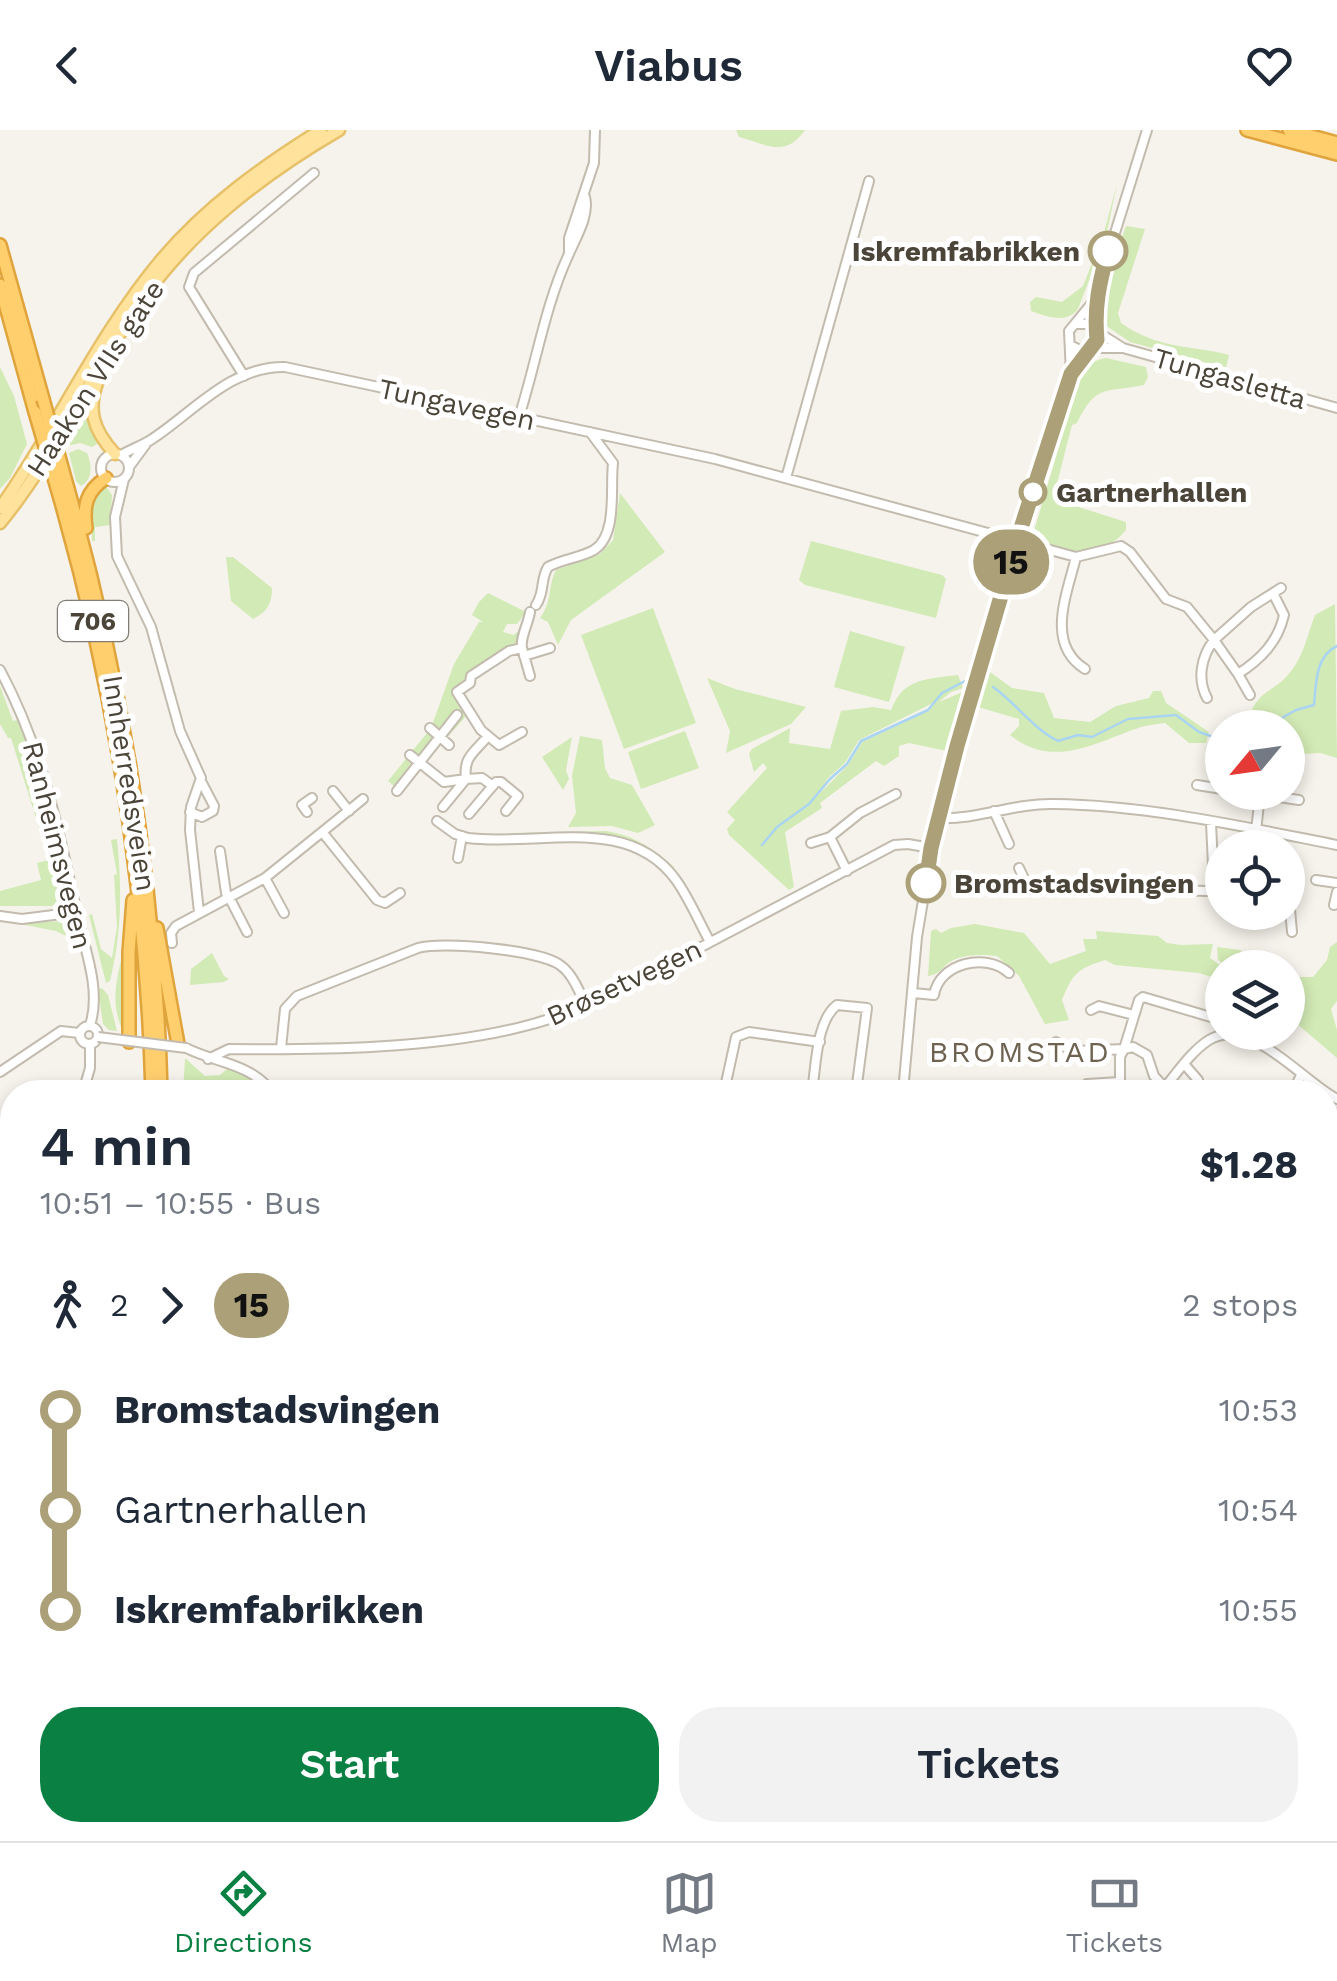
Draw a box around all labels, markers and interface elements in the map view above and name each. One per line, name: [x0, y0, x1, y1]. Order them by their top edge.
icon: back: [40, 38, 95, 93]
icon: heart: [1242, 38, 1297, 93]
text: Viabus: [594, 39, 743, 92]
marker: Iskremfabrikken: [1089, 232, 1127, 270]
place label: Iskremfabrikken: [852, 235, 1080, 268]
street label: Haakon VIIs gate: [20, 274, 171, 482]
street label: Tungasletta: [1150, 341, 1310, 416]
street label: Tungavegen: [376, 372, 538, 437]
place label: Gartnerhallen: [1056, 476, 1247, 509]
marker: Gartnerhallen: [1020, 479, 1046, 505]
line badge: 15: [966, 530, 1056, 594]
text: 15: [993, 541, 1029, 583]
road number: 706: [58, 601, 128, 641]
street label: Innherredsveien: [96, 673, 163, 894]
north arrow: [1205, 710, 1305, 810]
map controls: [1205, 710, 1305, 1050]
street label: Ranheimsvegen: [16, 738, 99, 952]
button: locate: [1205, 830, 1305, 930]
marker: Bromstadsvingen: [907, 864, 945, 902]
place label: Bromstadsvingen: [954, 867, 1194, 900]
street label: Brøsetvegen: [541, 932, 707, 1033]
button: layers: [1205, 950, 1305, 1050]
district label: BROMSTAD: [929, 1034, 1111, 1069]
text: 4 min: [40, 1114, 193, 1178]
text: $1.28: [1200, 1143, 1298, 1187]
text: 10:51 – 10:55 · Bus: [40, 1184, 321, 1222]
icon: walk: [40, 1278, 95, 1333]
icon: forward: [144, 1278, 199, 1333]
text: 15: [234, 1284, 269, 1326]
text: 2: [110, 1286, 129, 1324]
text: 2 stops: [1182, 1286, 1298, 1324]
text: Bromstadsvingen: [114, 1388, 440, 1432]
text: 10:53: [1219, 1391, 1298, 1429]
text: Gartnerhallen: [114, 1488, 368, 1532]
text: 10:54: [1218, 1491, 1298, 1529]
text: Iskremfabrikken: [114, 1588, 424, 1632]
text: 10:55: [1219, 1591, 1298, 1629]
button: Start: [40, 1707, 659, 1822]
button: Tickets: [679, 1707, 1298, 1822]
tab: Directions: [174, 1866, 312, 1959]
tab: Map: [661, 1866, 718, 1959]
tab: Tickets: [1066, 1866, 1163, 1959]

